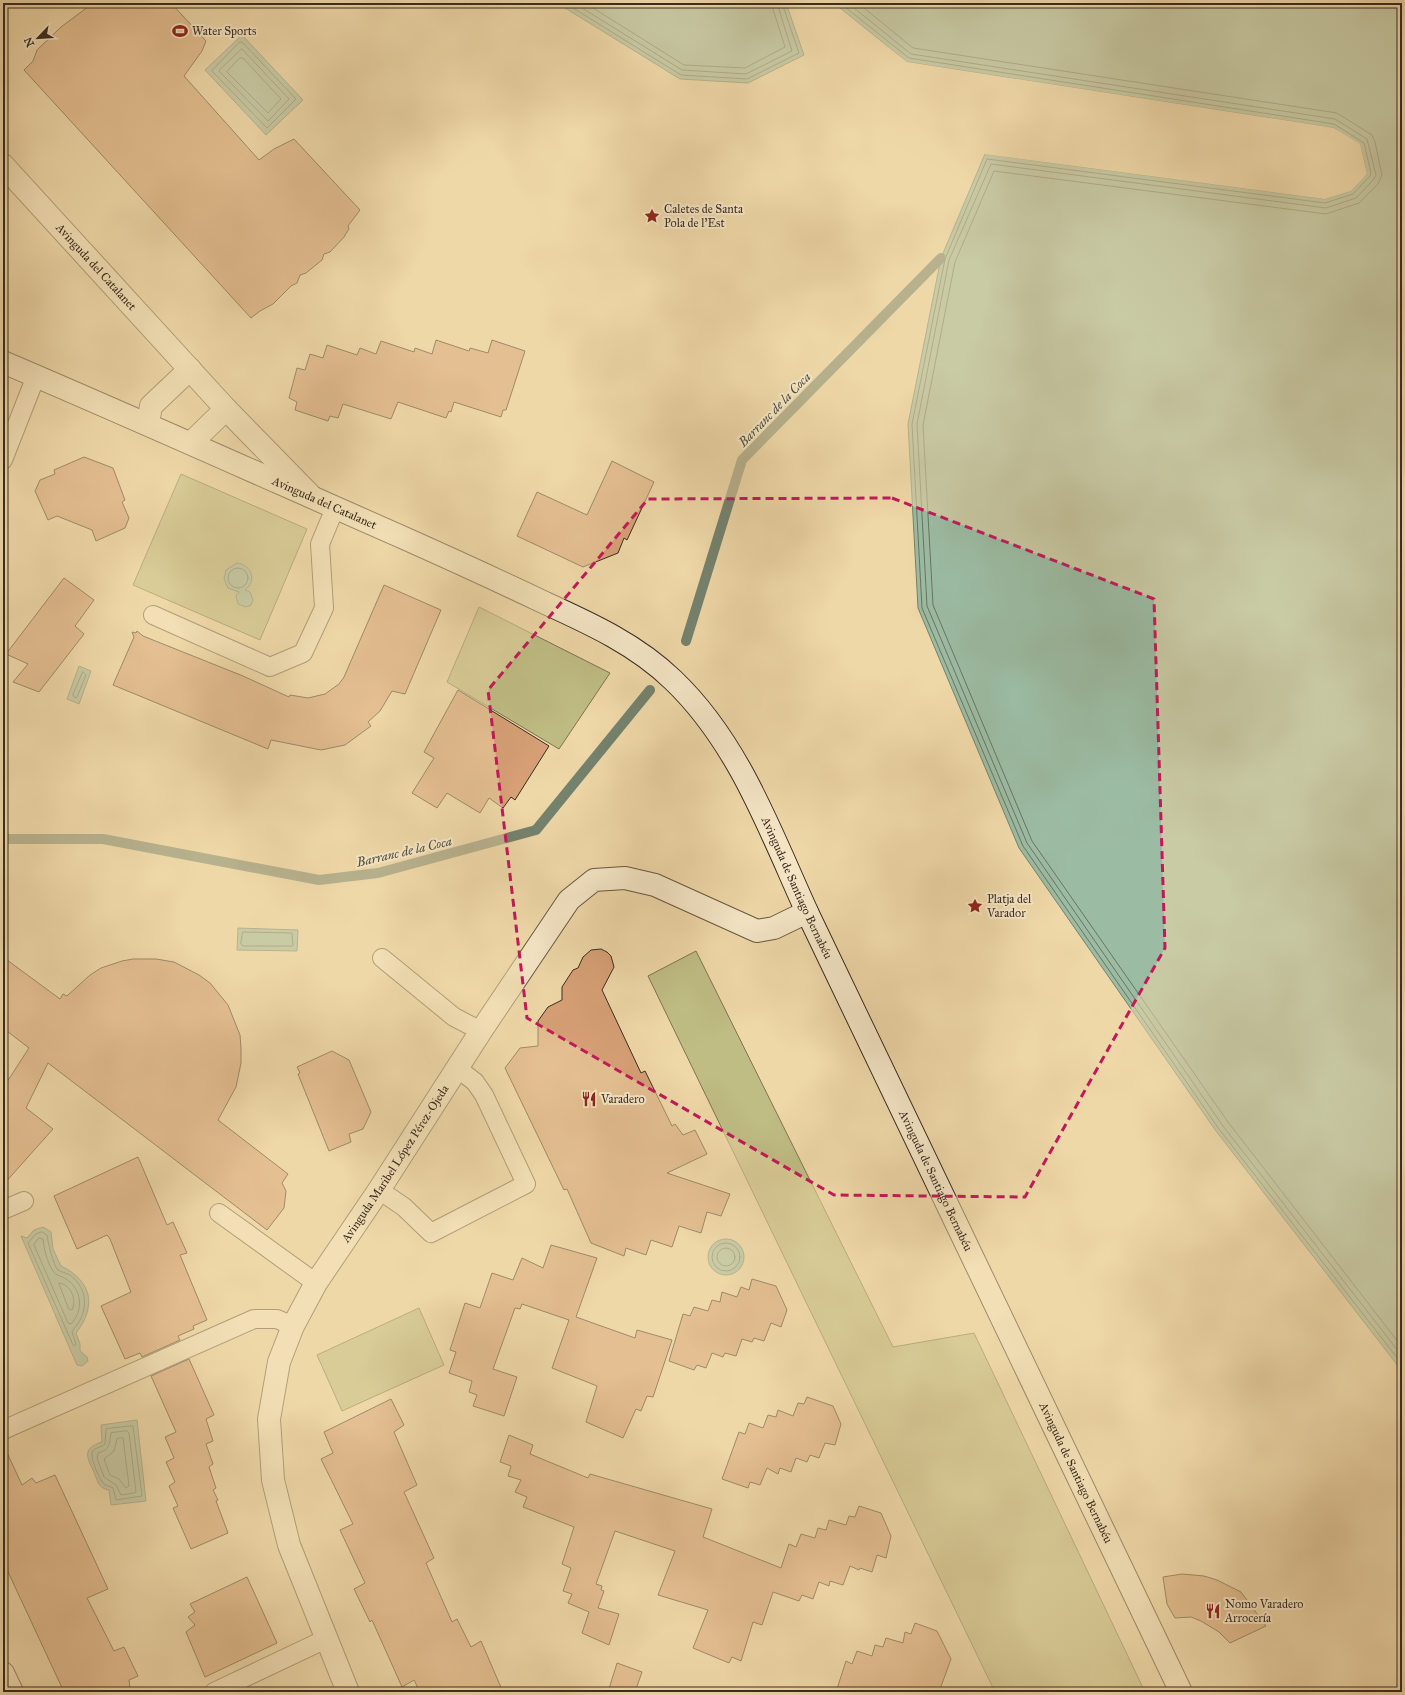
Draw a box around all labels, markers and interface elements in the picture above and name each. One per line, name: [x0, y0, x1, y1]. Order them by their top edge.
north arrow: [18, 18, 58, 58]
sports icon: Water Sports: [171, 22, 189, 40]
place label: Water Sports: [192, 24, 256, 38]
text: N: [21, 34, 37, 49]
place label: Caletes de Santa Pola de l'Est: [664, 202, 744, 230]
place icon: Caletes de Santa Pola de l'Est: [643, 207, 661, 225]
street label: Avinguda del Catalanet: [52, 220, 140, 314]
water label: Barranc de la Coca: [734, 369, 814, 451]
street label: Avinguda del Catalanet: [269, 473, 379, 532]
street label: Avinguda de Santiago Bernabéu: [758, 814, 836, 962]
water label: Barranc de la Coca: [354, 833, 453, 871]
place label: Platja del Varador: [986, 892, 1032, 920]
place icon: Platja del Varador: [966, 897, 984, 915]
street label: Avinguda Maribel López Pérez-Ojeda: [338, 1082, 452, 1246]
restaurant icon: Varadero: [580, 1090, 598, 1108]
place label: Varadero: [600, 1092, 645, 1106]
street label: Avinguda de Santiago Bernabéu: [896, 1107, 976, 1254]
street label: Avinguda de Santiago Bernabéu: [1036, 1399, 1116, 1546]
place label: Nomo Varadero Arrocería: [1224, 1597, 1303, 1625]
restaurant icon: Nomo Varadero Arrocería: [1204, 1602, 1222, 1620]

